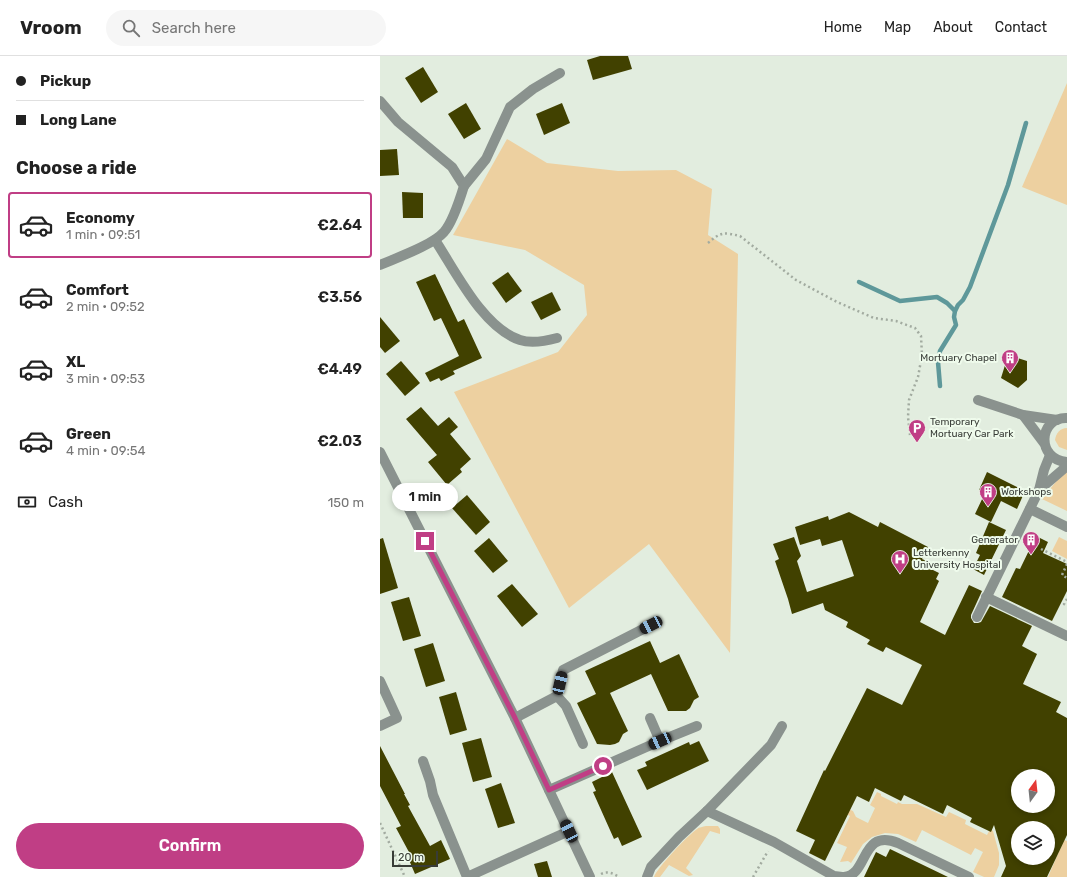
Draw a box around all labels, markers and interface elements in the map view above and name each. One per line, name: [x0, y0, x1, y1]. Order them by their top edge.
search box: [106, 10, 386, 46]
text: Vroom: [20, 16, 82, 39]
icon: search: [120, 17, 142, 39]
text: Search here: [152, 19, 236, 37]
text: Home: [824, 19, 862, 36]
text: Map: [884, 19, 911, 36]
text: About: [933, 19, 973, 36]
text: Contact: [995, 19, 1047, 36]
text: Pickup: [40, 72, 91, 90]
text: Long Lane: [40, 111, 117, 129]
text: Choose a ride: [16, 157, 137, 179]
icon: car: [18, 207, 54, 243]
text: Economy: [66, 209, 135, 227]
text: €2.64: [317, 216, 362, 234]
text: 1 min · 09:51: [66, 227, 140, 242]
icon: car: [18, 279, 54, 315]
text: Comfort: [66, 281, 129, 299]
text: €3.56: [318, 288, 362, 306]
text: 2 min · 09:52: [66, 299, 145, 314]
building icon: Mortuary Chapel: [1000, 348, 1020, 373]
icon: car: [18, 351, 54, 387]
place label: Mortuary Chapel: [920, 352, 997, 364]
text: XL: [66, 353, 85, 371]
text: €4.49: [317, 360, 362, 378]
text: 3 min · 09:53: [66, 371, 145, 386]
place label: Temporary Mortuary Car Park: [930, 416, 1014, 440]
parking icon: Temporary Mortuary Car Park: [907, 418, 927, 443]
icon: car: [18, 423, 54, 459]
text: Green: [66, 425, 111, 443]
text: €2.03: [317, 432, 362, 450]
text: 4 min · 09:54: [66, 443, 146, 458]
building icon: Workshops: [978, 482, 998, 507]
callout: 1 min: [392, 483, 458, 511]
place label: Workshops: [1001, 486, 1051, 498]
text: 1 min: [409, 489, 441, 504]
icon: cash: [16, 491, 38, 513]
text: Cash: [48, 493, 83, 511]
text: 150 m: [328, 495, 364, 510]
building icon: Generator: [1021, 530, 1041, 555]
route end: [416, 532, 434, 550]
place label: Generator: [971, 534, 1018, 546]
place label: Letterkenny University Hospital: [913, 547, 1001, 571]
hospital icon: Letterkenny University Hospital: [890, 549, 910, 574]
car: [638, 614, 664, 636]
car: [551, 670, 569, 696]
car: [647, 731, 673, 751]
route start: [594, 757, 612, 775]
north arrow: [1011, 769, 1055, 813]
map controls: [1011, 769, 1055, 865]
car: [558, 818, 580, 844]
button: layers: [1011, 821, 1055, 865]
button: Confirm: [16, 823, 364, 869]
scale bar: [392, 849, 438, 868]
text: 20 m: [398, 851, 424, 864]

